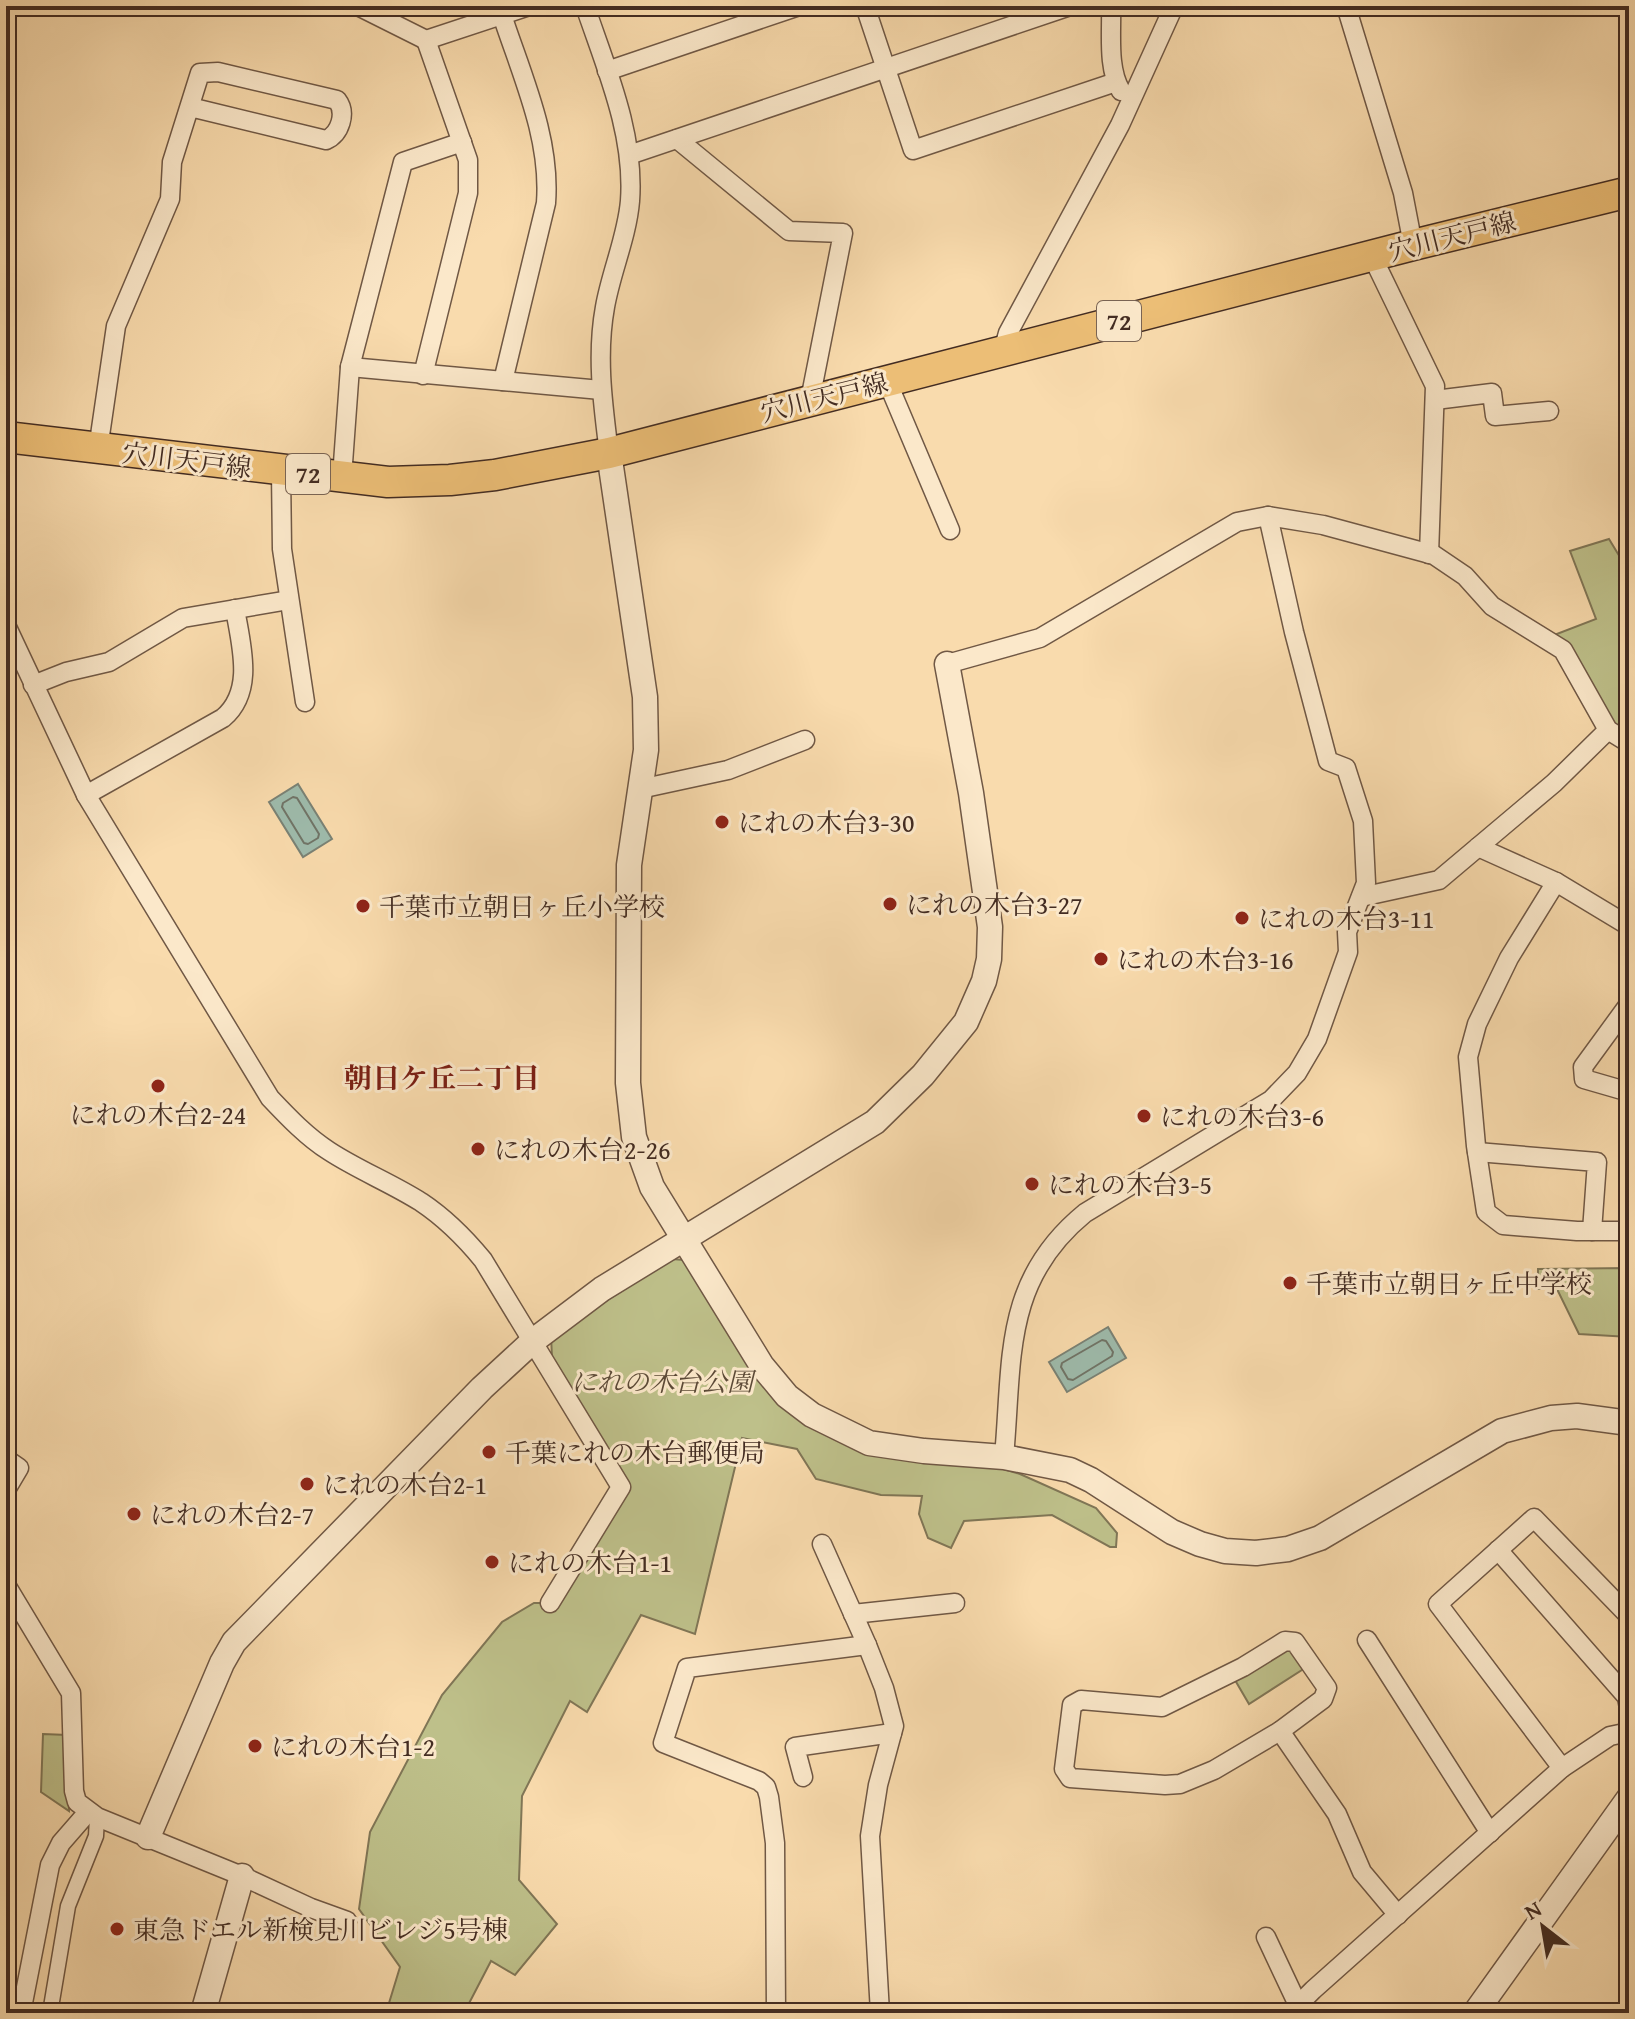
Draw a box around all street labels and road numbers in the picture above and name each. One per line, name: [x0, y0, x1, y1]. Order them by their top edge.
street label: 穴川天戸線: [1384, 201, 1520, 271]
road number: 72: [1097, 301, 1141, 341]
street label: 穴川天戸線: [756, 362, 892, 432]
street label: 穴川天戸線: [120, 433, 254, 487]
road number: 72: [286, 454, 330, 494]

